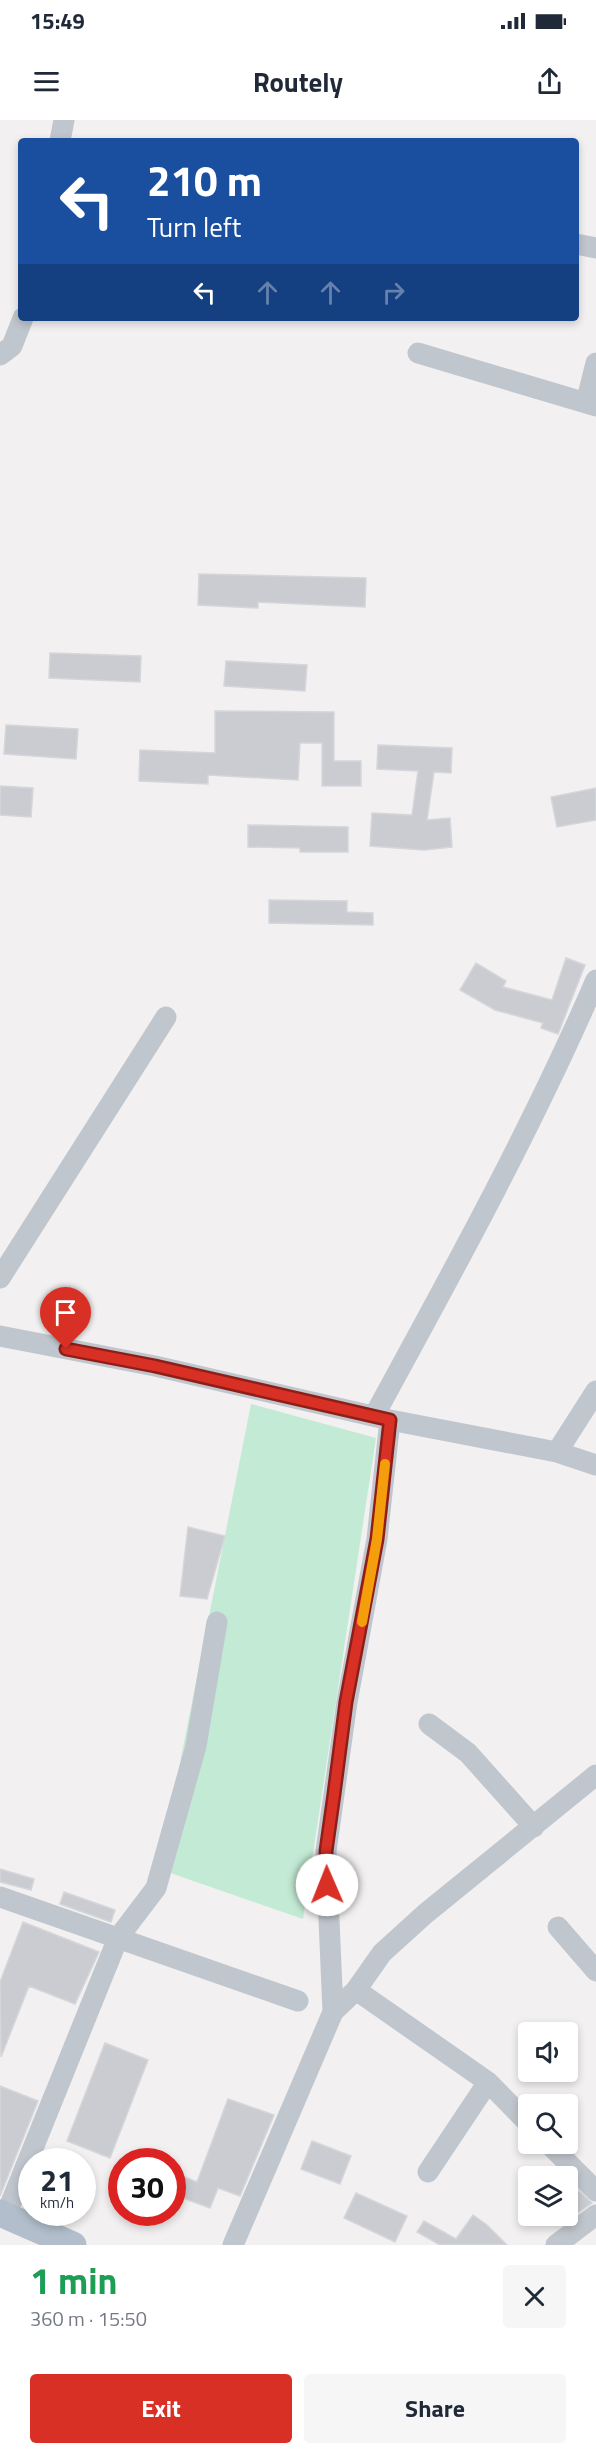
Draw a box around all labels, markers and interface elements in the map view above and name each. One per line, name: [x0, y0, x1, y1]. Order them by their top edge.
text: 15:49: [30, 4, 85, 38]
text: Routely: [253, 61, 343, 102]
icon: menu: [30, 65, 63, 98]
icon: share: [533, 65, 566, 98]
text: 210 m: [147, 148, 262, 212]
icon: left: [48, 162, 126, 240]
text: Turn left: [147, 206, 241, 247]
icon: left: [188, 276, 221, 309]
icon: ahead: [251, 276, 284, 309]
icon: ahead: [314, 276, 347, 309]
icon: right: [377, 276, 410, 309]
pin: [40, 1287, 91, 1349]
icon: arrive: [49, 1296, 82, 1329]
position arrow: [295, 1853, 359, 1917]
map controls: [518, 2022, 578, 2226]
button: sound: [518, 2022, 578, 2082]
button: search: [518, 2094, 578, 2154]
speed limit sign: 30: [108, 2148, 186, 2226]
text: 21: [40, 2157, 74, 2203]
button: layers: [518, 2166, 578, 2226]
text: km/h: [40, 2191, 74, 2214]
text: 1 min: [30, 2253, 117, 2308]
button: close: [503, 2265, 566, 2328]
text: 360 m · 15:50: [30, 2303, 147, 2334]
button: Exit: [30, 2374, 292, 2443]
button: Share: [304, 2374, 566, 2443]

